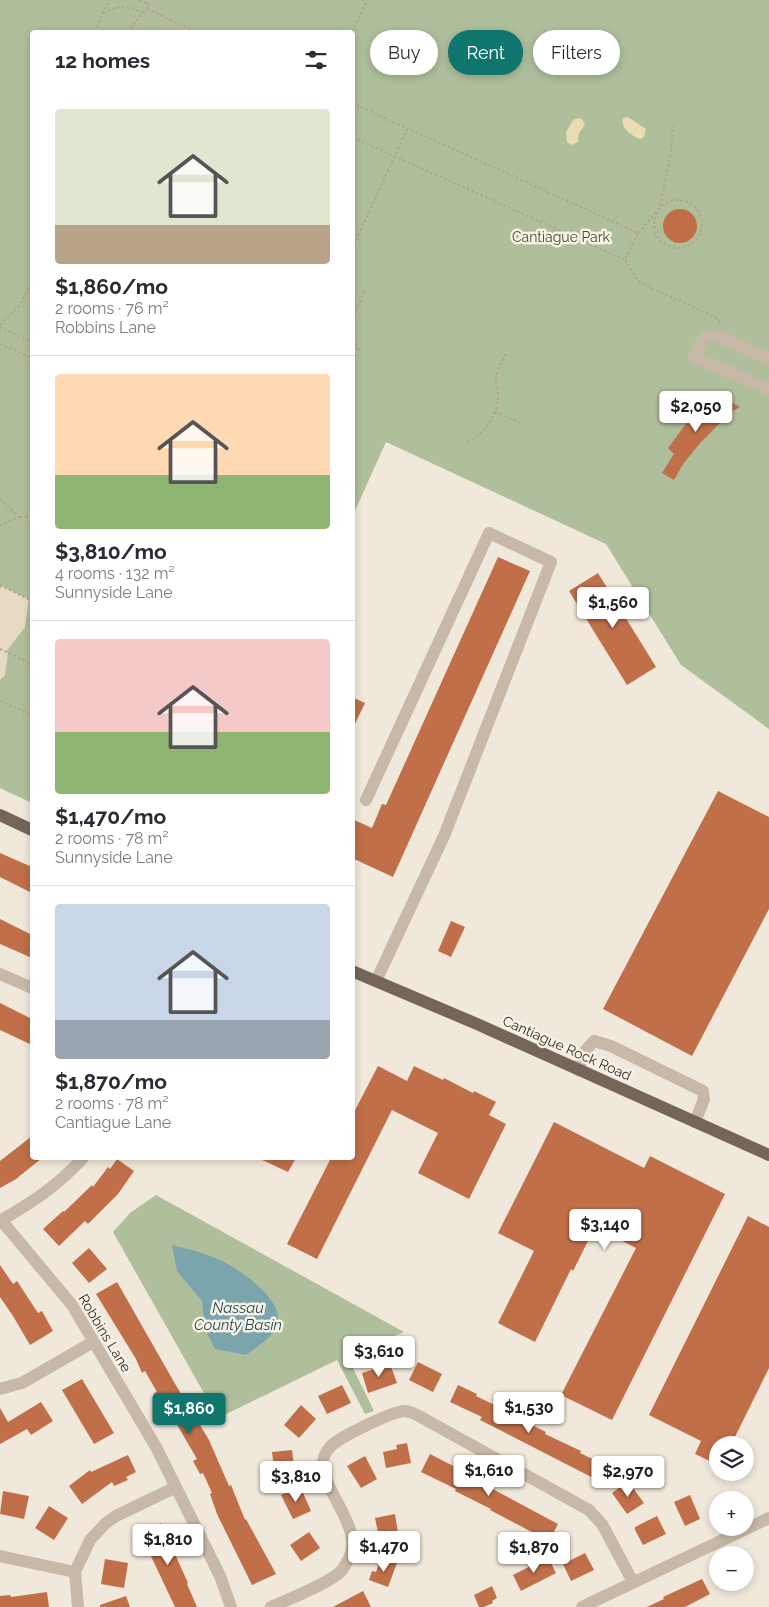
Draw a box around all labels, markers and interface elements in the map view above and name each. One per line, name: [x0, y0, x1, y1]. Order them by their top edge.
chip: Buy: [370, 30, 438, 75]
chip: Rent: [448, 30, 523, 75]
chip: Filters: [533, 30, 620, 75]
icon: filters: [302, 46, 330, 74]
text: 12 homes: [55, 48, 150, 73]
icon: home: [148, 141, 238, 231]
park label: Cantiague Park: [512, 229, 611, 245]
text: $1,860/mo: [55, 274, 168, 299]
text: 2 rooms · 76 m²: [55, 299, 169, 318]
text: Robbins Lane: [55, 318, 156, 337]
pin: $2,050: [655, 390, 737, 433]
text: $2,050: [670, 397, 722, 416]
icon: home: [148, 407, 238, 497]
text: $3,810/mo: [55, 539, 167, 564]
text: 4 rooms · 132 m²: [55, 564, 175, 583]
text: Sunnyside Lane: [55, 583, 173, 602]
pin: $1,560: [572, 586, 654, 629]
text: $1,560: [588, 593, 638, 612]
icon: home: [148, 672, 238, 762]
text: $1,470/mo: [55, 804, 166, 829]
text: 2 rooms · 78 m²: [55, 829, 168, 848]
text: Sunnyside Lane: [55, 848, 173, 867]
icon: home: [148, 937, 238, 1027]
street label: Cantiague Rock Road: [500, 1012, 634, 1084]
text: $1,870/mo: [55, 1069, 167, 1094]
text: 2 rooms · 78 m²: [55, 1094, 168, 1113]
text: Cantiague Lane: [55, 1113, 171, 1132]
pin: $3,140: [564, 1208, 646, 1251]
text: $3,140: [580, 1215, 630, 1234]
street label: Robbins Lane: [75, 1291, 135, 1375]
water label: Nassau County Basin: [194, 1299, 282, 1334]
pin: $3,610: [338, 1336, 420, 1378]
text: $3,610: [354, 1342, 404, 1361]
pin: $1,860: [148, 1392, 230, 1435]
pin: $1,530: [488, 1392, 570, 1434]
text: $1,530: [504, 1398, 554, 1417]
text: $1,860: [164, 1399, 214, 1418]
map controls: [709, 1436, 754, 1591]
button: layers: [709, 1436, 754, 1481]
pin: $1,610: [448, 1454, 530, 1497]
pin: $2,970: [587, 1456, 669, 1498]
pin: $3,810: [255, 1460, 337, 1503]
text: $1,610: [464, 1461, 514, 1480]
text: $2,970: [602, 1462, 654, 1481]
text: $3,810: [271, 1467, 321, 1486]
button: +: [709, 1491, 754, 1536]
pin: $1,810: [127, 1524, 209, 1566]
text: $1,810: [143, 1530, 193, 1549]
pin: $1,470: [343, 1530, 425, 1573]
pin: $1,870: [493, 1532, 575, 1574]
text: $1,470: [359, 1537, 409, 1556]
text: $1,870: [509, 1538, 559, 1557]
button: −: [709, 1546, 754, 1591]

